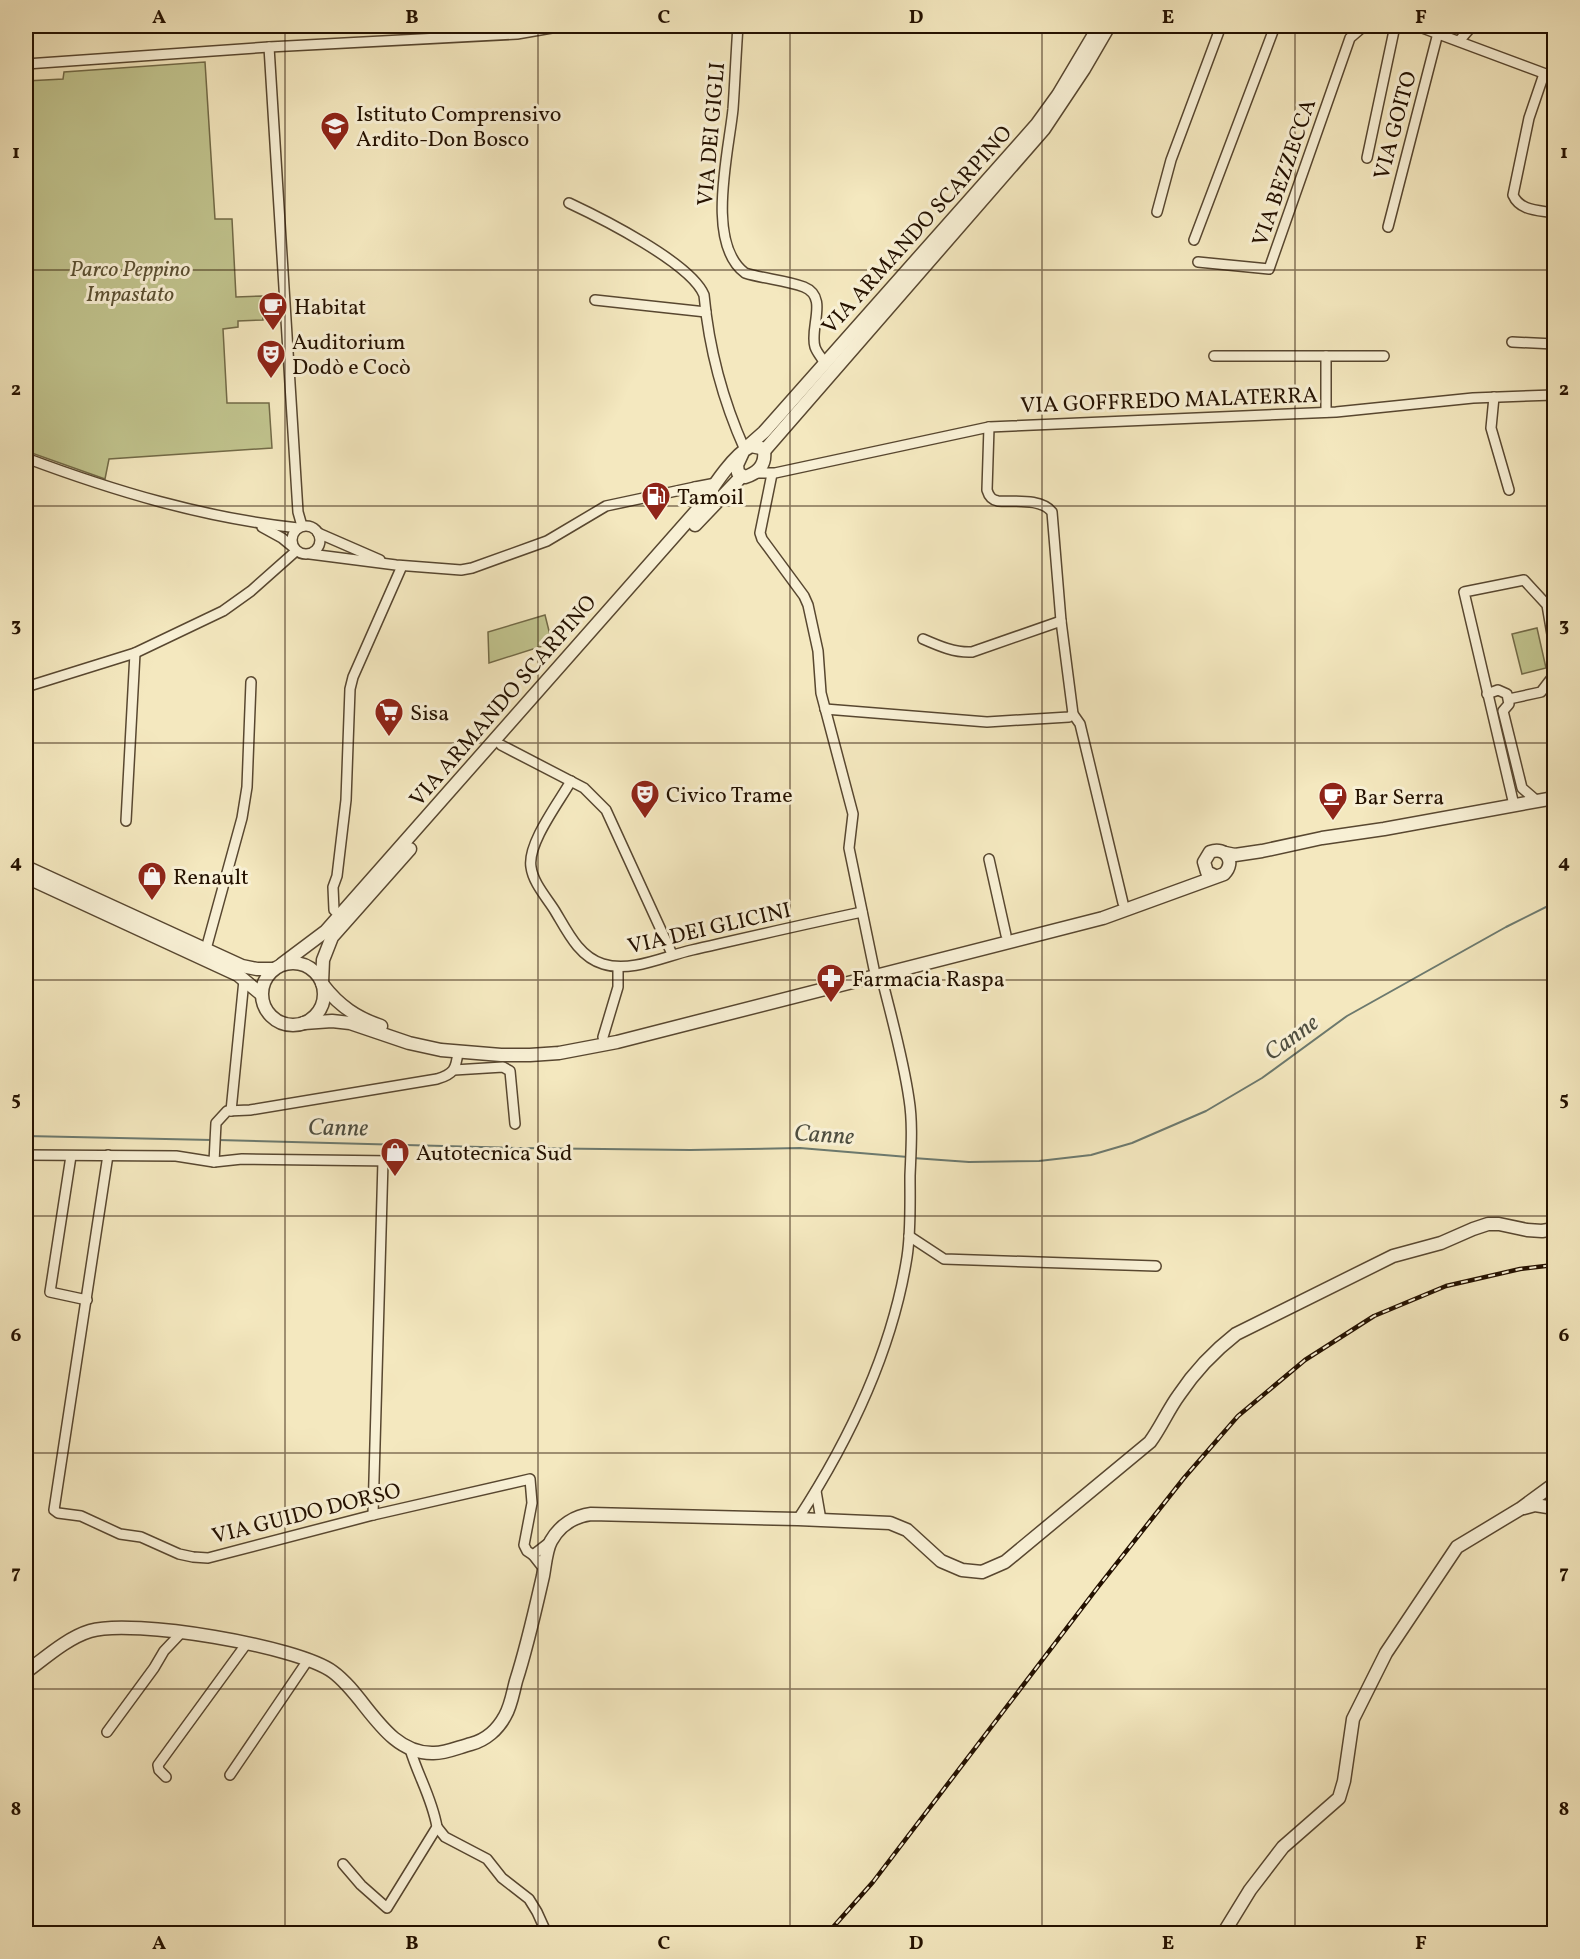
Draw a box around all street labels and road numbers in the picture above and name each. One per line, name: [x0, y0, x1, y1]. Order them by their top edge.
street label: VIA DEI GIGLI: [691, 61, 734, 207]
street label: VIA GOITO: [1367, 68, 1426, 183]
street label: VIA BEZZECCA: [1246, 95, 1325, 251]
street label: VIA ARMANDO SCARPINO: [815, 119, 1020, 342]
street label: VIA GOFFREDO MALATERRA: [1020, 381, 1318, 422]
street label: VIA ARMANDO SCARPINO: [403, 589, 605, 814]
street label: VIA DEI GLICINI: [625, 896, 794, 963]
street label: VIA GUIDO DORSO: [209, 1476, 404, 1553]

